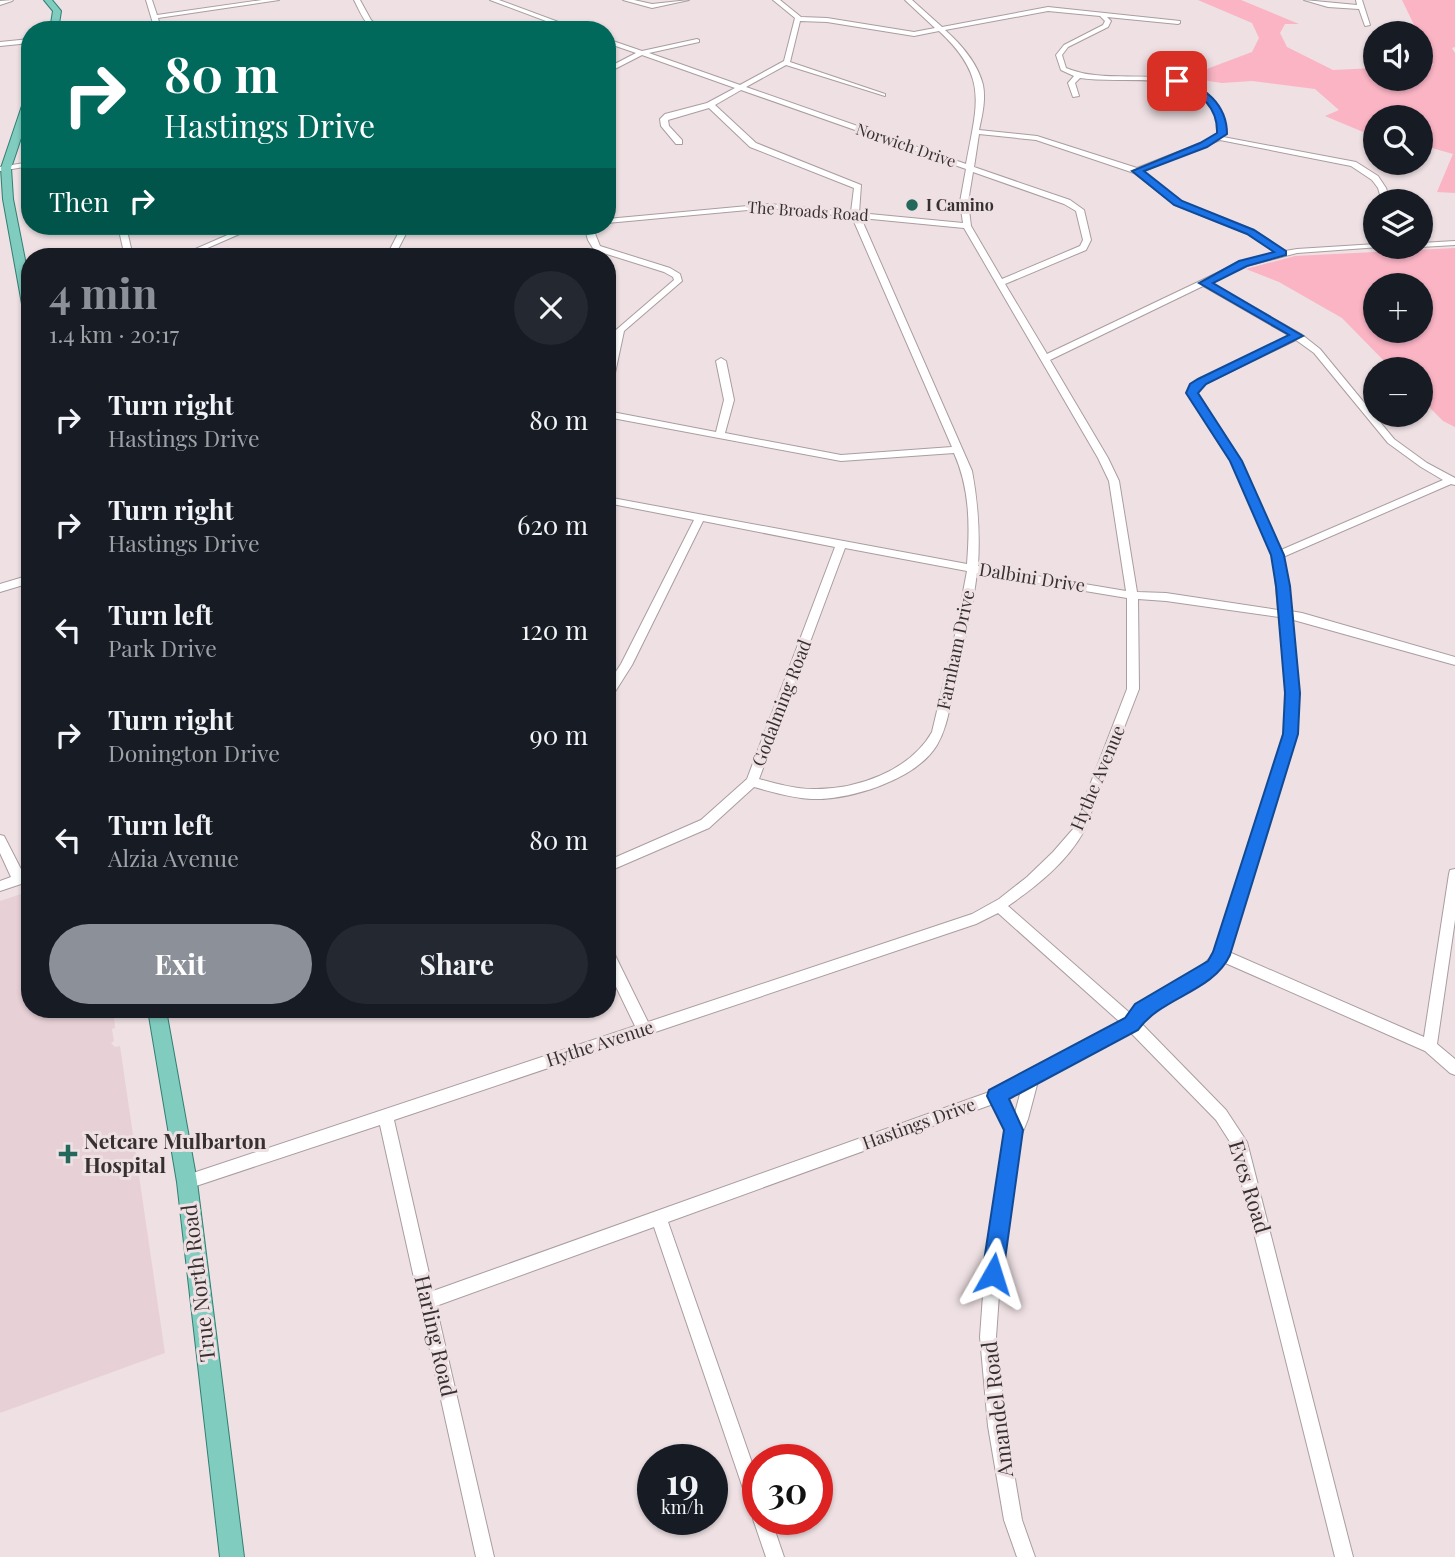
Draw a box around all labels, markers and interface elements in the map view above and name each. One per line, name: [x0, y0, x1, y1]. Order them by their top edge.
map controls: [1363, 21, 1433, 427]
button: sound: [1363, 21, 1433, 91]
text: 80 m: [164, 40, 279, 105]
icon: right: [49, 49, 140, 140]
pin: [1147, 51, 1207, 111]
icon: arrive: [1158, 62, 1196, 100]
text: Hastings Drive: [164, 103, 375, 146]
button: search: [1363, 105, 1433, 175]
street label: Norwich Drive: [853, 118, 959, 171]
icon: right: [123, 182, 161, 220]
text: Then: [49, 184, 109, 219]
button: layers: [1363, 189, 1433, 259]
place label: I Camino: [926, 194, 994, 215]
street label: The Broads Road: [747, 196, 869, 225]
marker: I Camino: [904, 197, 920, 213]
text: 4 min: [49, 264, 158, 320]
button: close: [514, 271, 588, 345]
button: +: [1363, 273, 1433, 343]
text: 1.4 km · 20:17: [49, 318, 179, 349]
button: −: [1363, 357, 1433, 427]
text: Turn right: [108, 387, 234, 422]
icon: right: [49, 401, 87, 439]
text: 80 m: [529, 402, 588, 437]
text: Hastings Drive: [108, 422, 260, 453]
text: Turn right: [108, 492, 234, 527]
icon: right: [49, 506, 87, 544]
text: 620 m: [517, 507, 588, 542]
text: Hastings Drive: [108, 527, 260, 558]
street label: Dalbini Drive: [977, 557, 1087, 597]
street label: Farnham Drive: [931, 588, 979, 712]
text: Turn left: [108, 597, 213, 632]
icon: left: [49, 611, 87, 649]
text: 120 m: [521, 612, 588, 647]
text: Park Drive: [108, 632, 217, 663]
street label: Godalming Road: [746, 635, 816, 769]
text: Turn right: [108, 702, 234, 737]
icon: right: [49, 716, 87, 754]
text: 90 m: [530, 717, 588, 752]
street label: Hythe Avenue: [1064, 721, 1130, 834]
text: Donington Drive: [108, 737, 280, 768]
text: Turn left: [108, 807, 213, 842]
icon: left: [49, 821, 87, 859]
text: 80 m: [529, 822, 588, 857]
text: Alzia Avenue: [108, 842, 239, 873]
button: Exit: [49, 924, 312, 1004]
button: Share: [326, 924, 588, 1004]
street label: Hythe Avenue: [543, 1014, 657, 1072]
street label: Hastings Drive: [859, 1091, 979, 1155]
place label: Netcare Mulbarton Hospital: [84, 1126, 267, 1178]
street label: Eves Road: [1224, 1136, 1278, 1236]
marker: Netcare Mulbarton Hospital: [58, 1144, 78, 1164]
street label: True North Road: [173, 1203, 221, 1364]
position arrow: [956, 1237, 1030, 1311]
street label: Harling Road: [409, 1272, 465, 1399]
street label: Amandel Road: [974, 1340, 1018, 1480]
speed limit sign: 30: [742, 1444, 833, 1535]
text: 19: [666, 1457, 699, 1504]
text: km/h: [661, 1495, 704, 1519]

